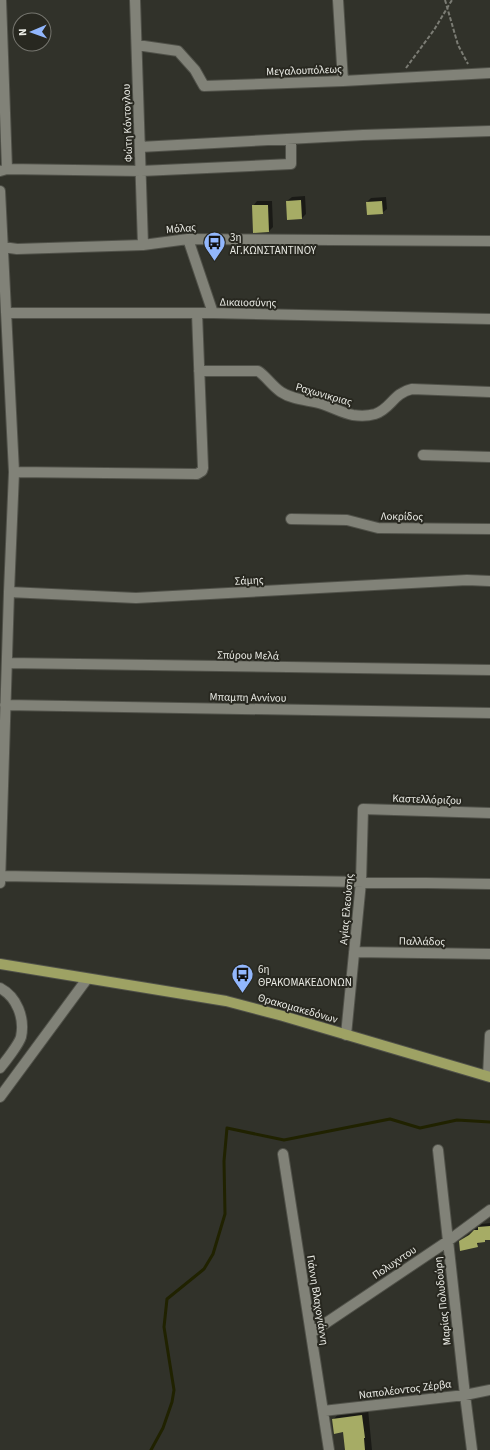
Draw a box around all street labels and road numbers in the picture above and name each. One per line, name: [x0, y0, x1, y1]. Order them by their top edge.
street label: Μεγαλουπόλεως: [266, 62, 342, 79]
street label: Φώτη Κόντογλου: [119, 84, 136, 162]
street label: Μόλας: [165, 220, 197, 237]
street label: Δικαιοσύνης: [219, 295, 277, 310]
street label: Ραχωνικριας: [294, 379, 354, 410]
street label: Λοκρίδος: [381, 509, 424, 524]
street label: Σάμης: [234, 572, 264, 589]
street label: Σπύρου Μελά: [217, 647, 279, 664]
street label: Μπαμπη Αννίνου: [210, 689, 286, 706]
street label: Καστελλόριζου: [392, 791, 462, 808]
street label: Αγίας Ελεούσης: [336, 873, 357, 945]
street label: Παλλάδος: [399, 934, 445, 949]
street label: Θρακομακεδόνων: [256, 990, 340, 1027]
street label: Πολυχντου: [369, 1242, 419, 1283]
street label: Γιάννη Βλαχογιάννη: [303, 1254, 332, 1346]
street label: Μαρίας Πολυδούρη: [430, 1256, 455, 1346]
street label: Ναπολέοντος Ζέρβα: [358, 1376, 452, 1403]

